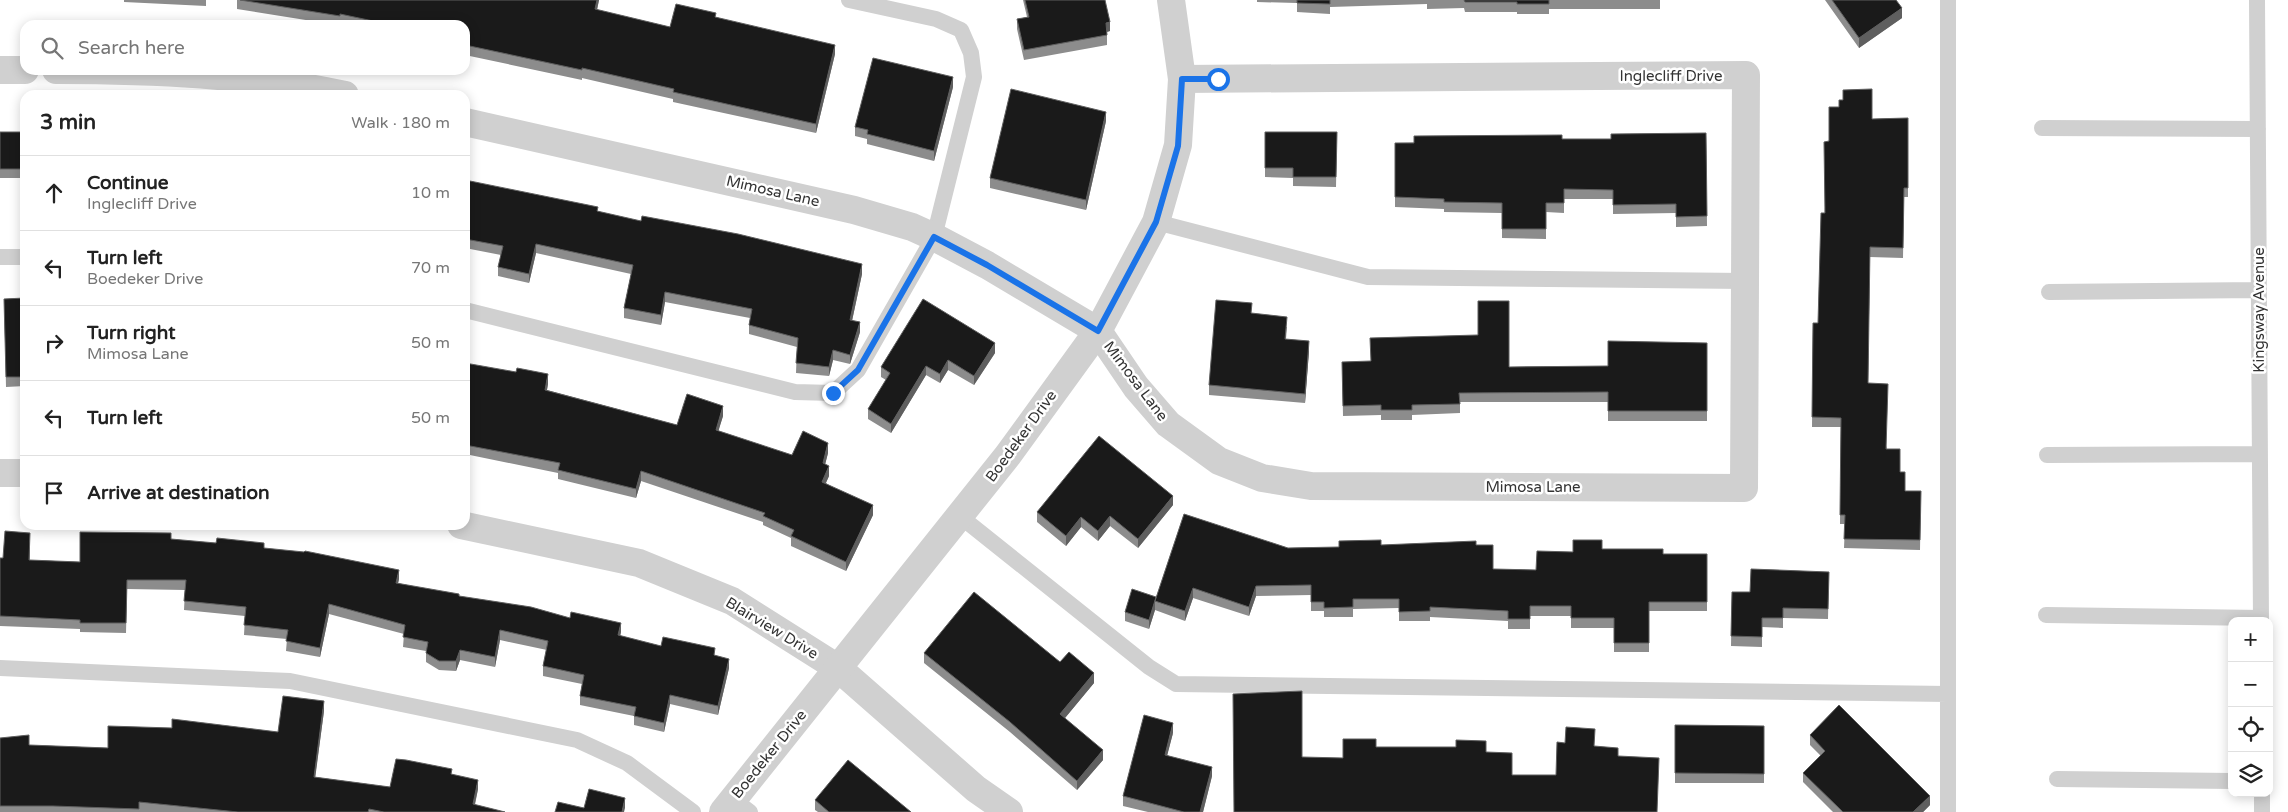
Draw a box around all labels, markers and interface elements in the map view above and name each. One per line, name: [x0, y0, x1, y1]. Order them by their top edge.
search box: [20, 20, 470, 75]
icon: search: [38, 34, 66, 62]
text: Search here: [78, 37, 185, 59]
street label: Inglecliff Drive: [1620, 67, 1722, 85]
route start: [1207, 68, 1230, 91]
text: 3 min: [40, 110, 96, 135]
text: Walk · 180 m: [351, 113, 450, 133]
text: Continue: [87, 172, 169, 194]
street label: Mimosa Lane: [725, 172, 821, 210]
icon: ahead: [40, 179, 68, 207]
text: 10 m: [411, 183, 450, 203]
text: Inglecliff Drive: [87, 194, 197, 214]
text: Turn left: [87, 247, 163, 269]
street label: Kingsway Avenue: [2250, 247, 2268, 373]
icon: left: [40, 254, 68, 282]
text: 70 m: [411, 258, 450, 278]
text: Boedeker Drive: [87, 269, 203, 289]
text: Turn right: [87, 322, 175, 344]
icon: right: [40, 329, 68, 357]
text: 50 m: [411, 333, 450, 353]
street label: Mimosa Lane: [1100, 338, 1172, 424]
text: Mimosa Lane: [87, 344, 189, 364]
route end: [822, 382, 845, 405]
street label: Boedeker Drive: [982, 387, 1060, 485]
icon: left: [40, 404, 68, 432]
text: Turn left: [87, 407, 163, 429]
text: 50 m: [411, 408, 450, 428]
street label: Mimosa Lane: [1485, 478, 1581, 496]
icon: arrive: [40, 479, 68, 507]
text: Arrive at destination: [87, 482, 270, 504]
street label: Blairview Drive: [722, 593, 822, 663]
map controls: [2228, 617, 2273, 797]
button: +: [2228, 617, 2273, 662]
button: −: [2228, 662, 2273, 707]
street label: Boedeker Drive: [728, 706, 810, 802]
button: locate: [2228, 707, 2273, 752]
button: layers: [2228, 752, 2273, 797]

